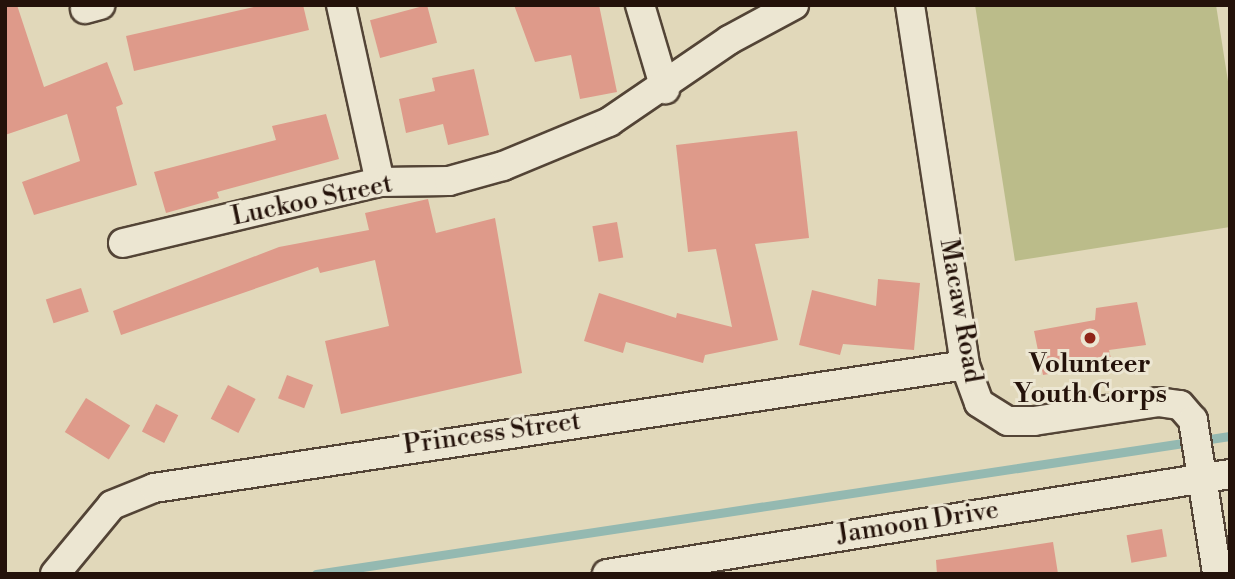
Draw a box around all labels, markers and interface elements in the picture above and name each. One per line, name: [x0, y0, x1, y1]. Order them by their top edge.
street label: Luckoo Street: [229, 169, 395, 233]
street label: Macaw Road: [932, 236, 988, 386]
marker: Volunteer Youth Corps: [1082, 330, 1098, 346]
place label: Volunteer Youth Corps: [1013, 349, 1167, 410]
street label: Princess Street: [401, 406, 583, 462]
street label: Jamoon Drive: [835, 495, 1001, 551]

